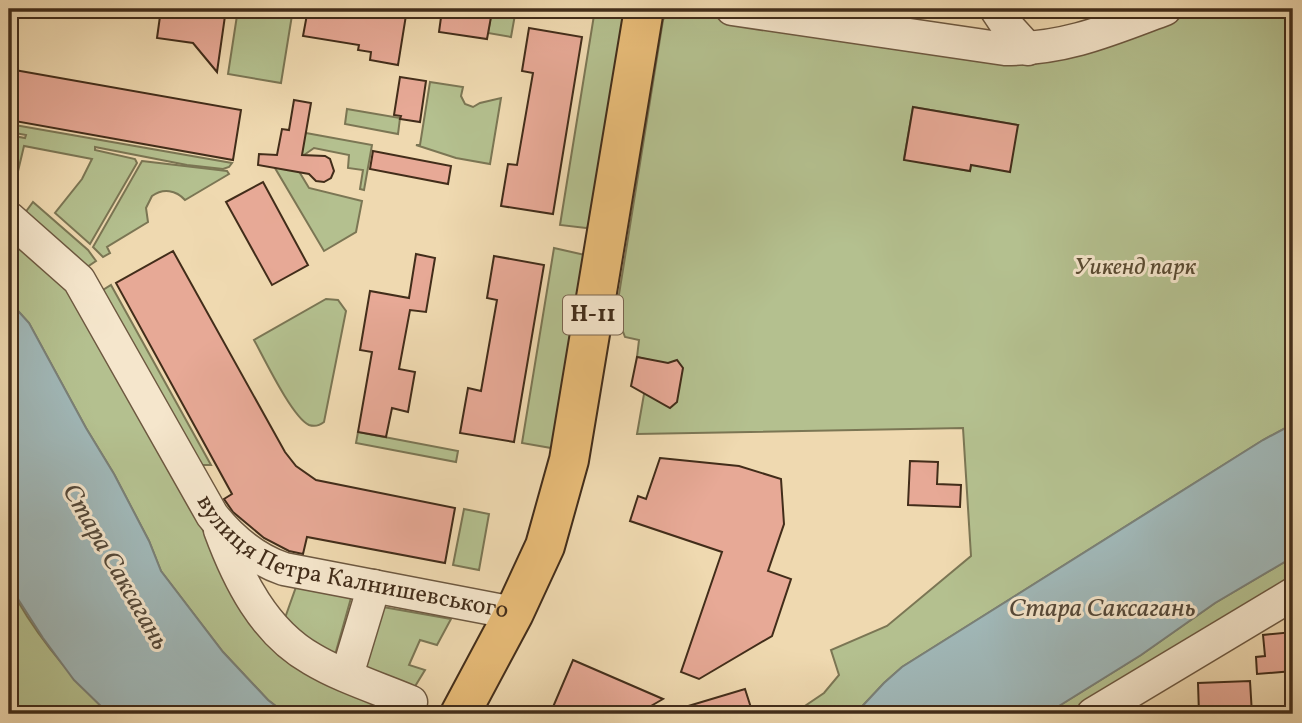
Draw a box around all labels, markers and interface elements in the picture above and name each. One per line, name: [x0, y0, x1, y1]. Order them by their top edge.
park label: Уикенд парк: [1074, 251, 1196, 285]
road number: Н-11: [563, 296, 623, 334]
water label: Стара Саксагань: [53, 477, 177, 657]
street label: вулиця Петра Калнишевського: [187, 489, 511, 629]
water label: Стара Саксагань: [1009, 591, 1196, 627]

